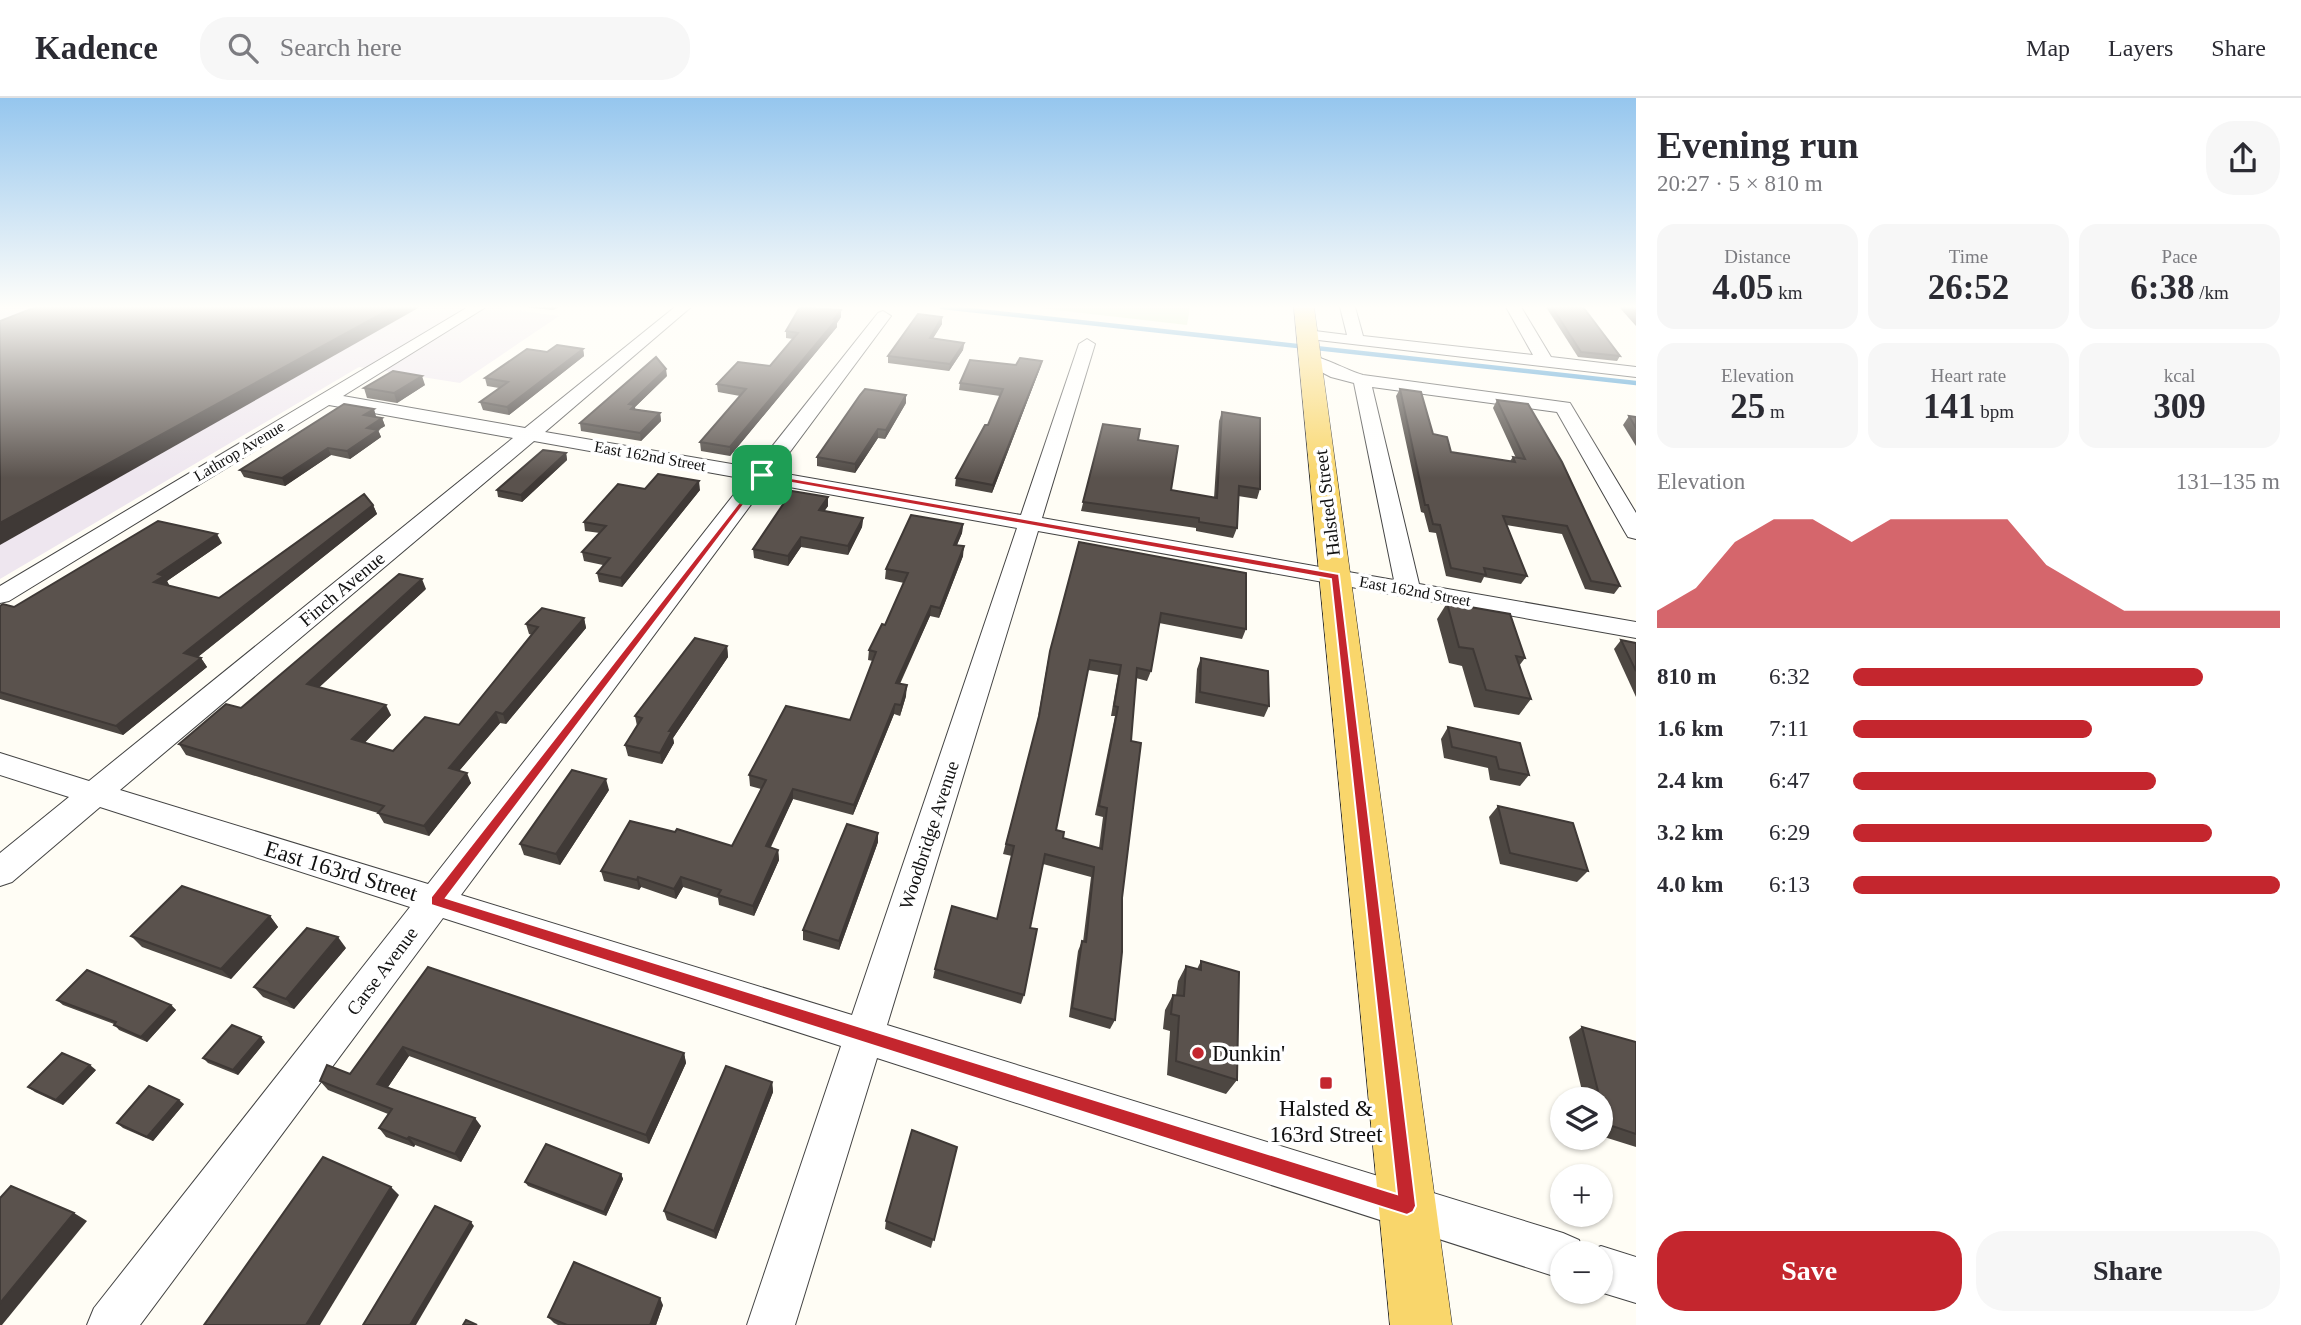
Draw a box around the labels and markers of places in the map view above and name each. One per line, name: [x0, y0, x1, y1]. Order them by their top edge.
pin: [732, 445, 792, 505]
place label: Dunkin': [1212, 1041, 1285, 1066]
marker: Dunkin': [1190, 1045, 1206, 1061]
marker: Halsted & 163rd Street: [1318, 1075, 1334, 1091]
place label: Halsted & 163rd Street: [1269, 1096, 1383, 1147]

